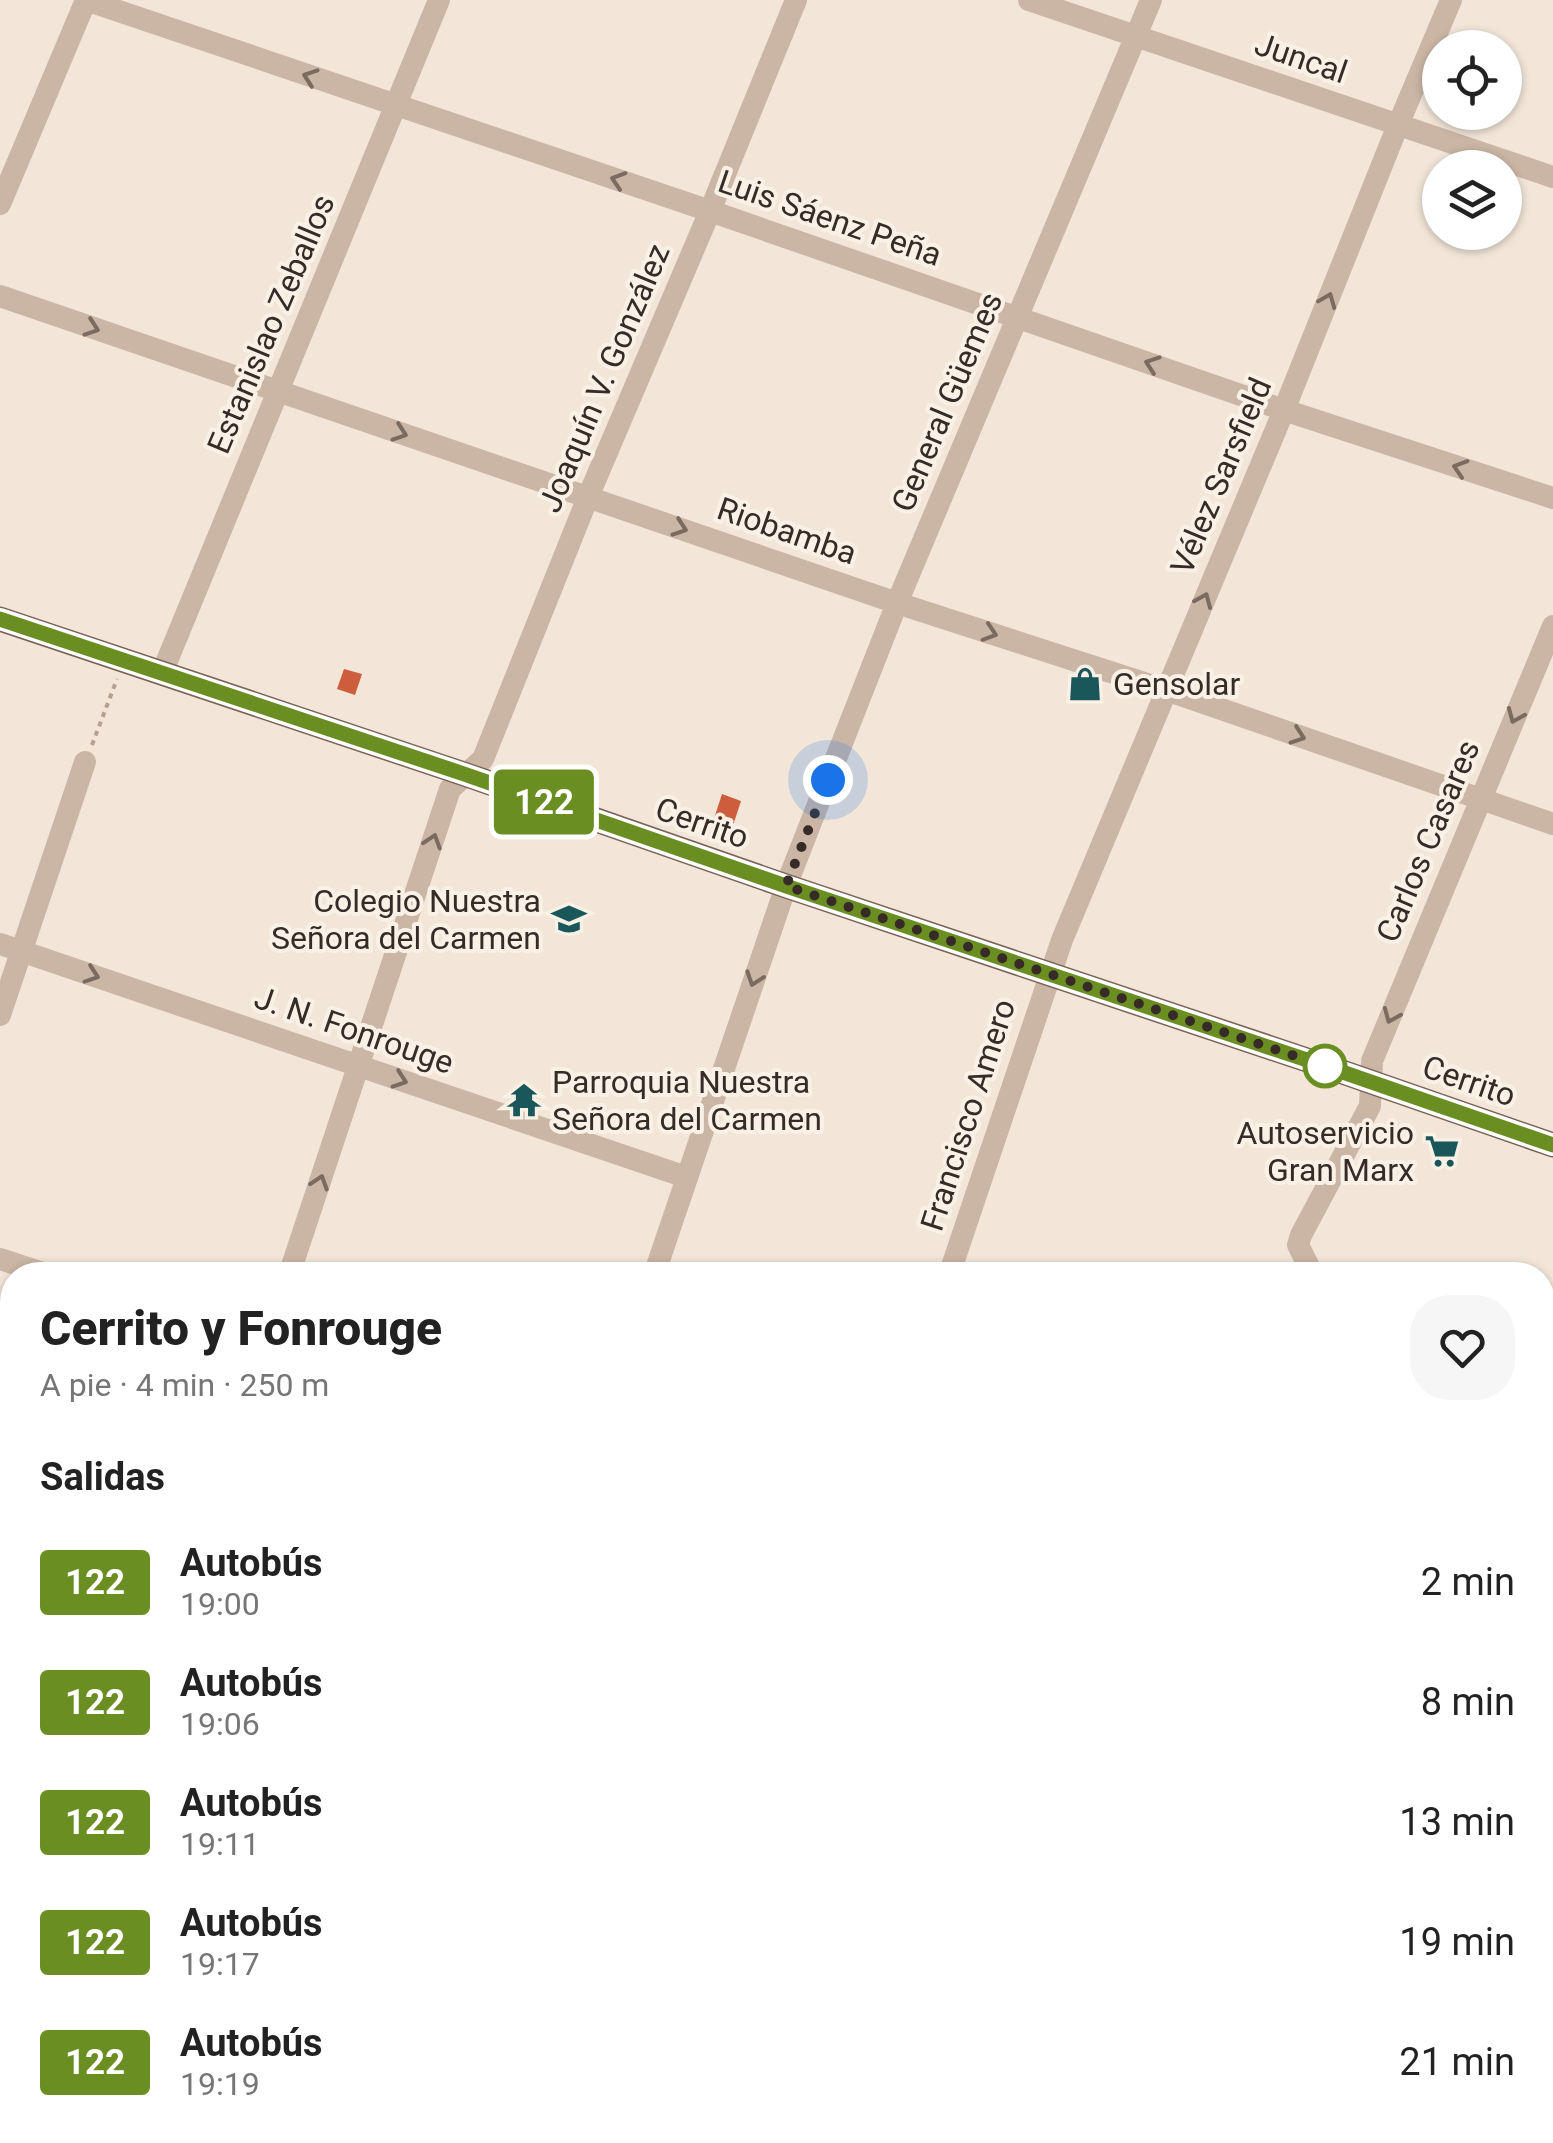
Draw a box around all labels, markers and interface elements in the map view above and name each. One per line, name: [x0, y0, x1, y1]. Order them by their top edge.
street label: Juncal: [1250, 25, 1352, 91]
map controls: [1422, 30, 1522, 250]
button: locate: [1422, 30, 1522, 130]
one-way arrow: [302, 68, 319, 89]
button: layers: [1422, 150, 1522, 250]
street label: Luis Sáenz Peña: [714, 162, 946, 274]
one-way arrow: [610, 172, 627, 192]
street label: Estanislao Zeballos: [199, 189, 343, 459]
street label: Joaquín V. González: [530, 238, 678, 518]
street label: General Güemes: [884, 287, 1010, 517]
one-way arrow: [1317, 292, 1337, 310]
one-way arrow: [83, 316, 100, 336]
one-way arrow: [1145, 355, 1162, 376]
street label: Vélez Sarsfield: [1163, 372, 1279, 580]
one-way arrow: [391, 421, 408, 441]
one-way arrow: [1453, 459, 1470, 479]
street label: Riobamba: [712, 490, 862, 572]
one-way arrow: [671, 517, 688, 537]
one-way arrow: [1192, 592, 1212, 610]
one-way arrow: [981, 622, 998, 642]
shop icon: Gensolar: [1066, 665, 1104, 703]
place label: Gensolar: [1113, 665, 1240, 703]
one-way arrow: [1507, 706, 1527, 724]
one-way arrow: [1289, 725, 1306, 745]
street label: Carlos Casares: [1368, 734, 1488, 948]
your location: [803, 755, 853, 805]
line badge: 122: [486, 770, 602, 834]
text: 122: [514, 782, 574, 823]
street label: Cerrito: [651, 789, 753, 857]
one-way arrow: [421, 833, 441, 850]
place label: Colegio Nuestra Señora del Carmen: [271, 882, 541, 957]
school or university icon: Colegio Nuestra Señora del Carmen: [550, 900, 588, 938]
one-way arrow: [83, 963, 100, 984]
one-way arrow: [745, 969, 766, 986]
street label: J. N. Fonrouge: [250, 978, 458, 1082]
street label: Francisco Amero: [913, 994, 1023, 1236]
one-way arrow: [1382, 1006, 1402, 1024]
unlabelled marker: [1304, 1045, 1346, 1087]
street label: Cerrito: [1418, 1047, 1520, 1115]
place label: Parroquia Nuestra Señora del Carmen: [552, 1063, 822, 1138]
one-way arrow: [391, 1068, 408, 1088]
temple icon: Parroquia Nuestra Señora del Carmen: [505, 1081, 543, 1119]
place label: Autoservicio Gran Marx: [1237, 1114, 1414, 1189]
supermarket icon: Autoservicio Gran Marx: [1423, 1132, 1461, 1170]
one-way arrow: [308, 1175, 328, 1192]
button: heart: [1410, 1295, 1515, 1400]
text: Cerrito y Fonrouge: [40, 1300, 442, 1357]
text: A pie · 4 min · 250 m: [40, 1366, 329, 1404]
text: Salidas: [40, 1455, 165, 1499]
text: Autobús: [180, 1541, 323, 1585]
text: 2 min: [1421, 1560, 1515, 1604]
text: 122: [65, 1562, 125, 1603]
text: 19:00: [180, 1585, 260, 1623]
text: Autobús: [180, 1661, 323, 1705]
text: 8 min: [1421, 1680, 1515, 1724]
text: 122: [65, 1682, 125, 1723]
text: 19:06: [180, 1705, 260, 1743]
text: Autobús: [180, 1781, 323, 1825]
text: 13 min: [1399, 1800, 1515, 1844]
text: 122: [65, 1802, 125, 1843]
text: 19:11: [180, 1825, 260, 1863]
text: Autobús: [180, 1901, 323, 1945]
text: 19 min: [1399, 1920, 1515, 1964]
text: 122: [65, 1922, 125, 1963]
text: 19:17: [180, 1945, 260, 1983]
text: Autobús: [180, 2021, 323, 2065]
text: 21 min: [1399, 2040, 1515, 2084]
text: 122: [65, 2042, 125, 2083]
text: 19:19: [180, 2065, 260, 2103]

